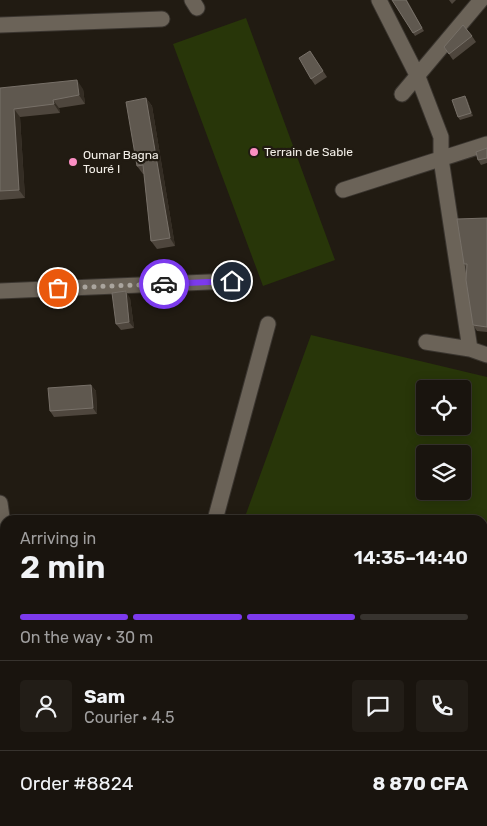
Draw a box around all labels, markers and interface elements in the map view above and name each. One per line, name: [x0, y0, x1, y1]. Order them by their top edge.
place label: Terrain de Sable: [264, 145, 353, 159]
marker: Terrain de Sable: [248, 146, 260, 158]
place label: Oumar Bagna Touré I: [83, 148, 159, 176]
marker: Oumar Bagna Touré I: [67, 156, 79, 168]
courier: [139, 259, 189, 309]
pin: [211, 260, 253, 302]
pin: [37, 267, 79, 309]
icon: home: [218, 267, 246, 295]
icon: car: [150, 270, 178, 298]
icon: bag: [44, 274, 72, 302]
map controls: [416, 380, 471, 500]
button: locate: [416, 380, 471, 435]
button: layers: [416, 445, 471, 500]
text: Arriving in: [20, 529, 96, 548]
text: 14:35–14:40: [354, 546, 468, 569]
text: 2 min: [20, 548, 105, 586]
text: On the way · 30 m: [20, 628, 153, 647]
button: person: [20, 680, 72, 732]
button: chat: [352, 680, 404, 732]
button: phone: [416, 680, 468, 732]
text: Sam: [84, 685, 125, 708]
text: Courier · 4.5: [84, 708, 174, 727]
text: Order #8824: [20, 772, 133, 795]
text: 8 870 CFA: [372, 772, 468, 795]

